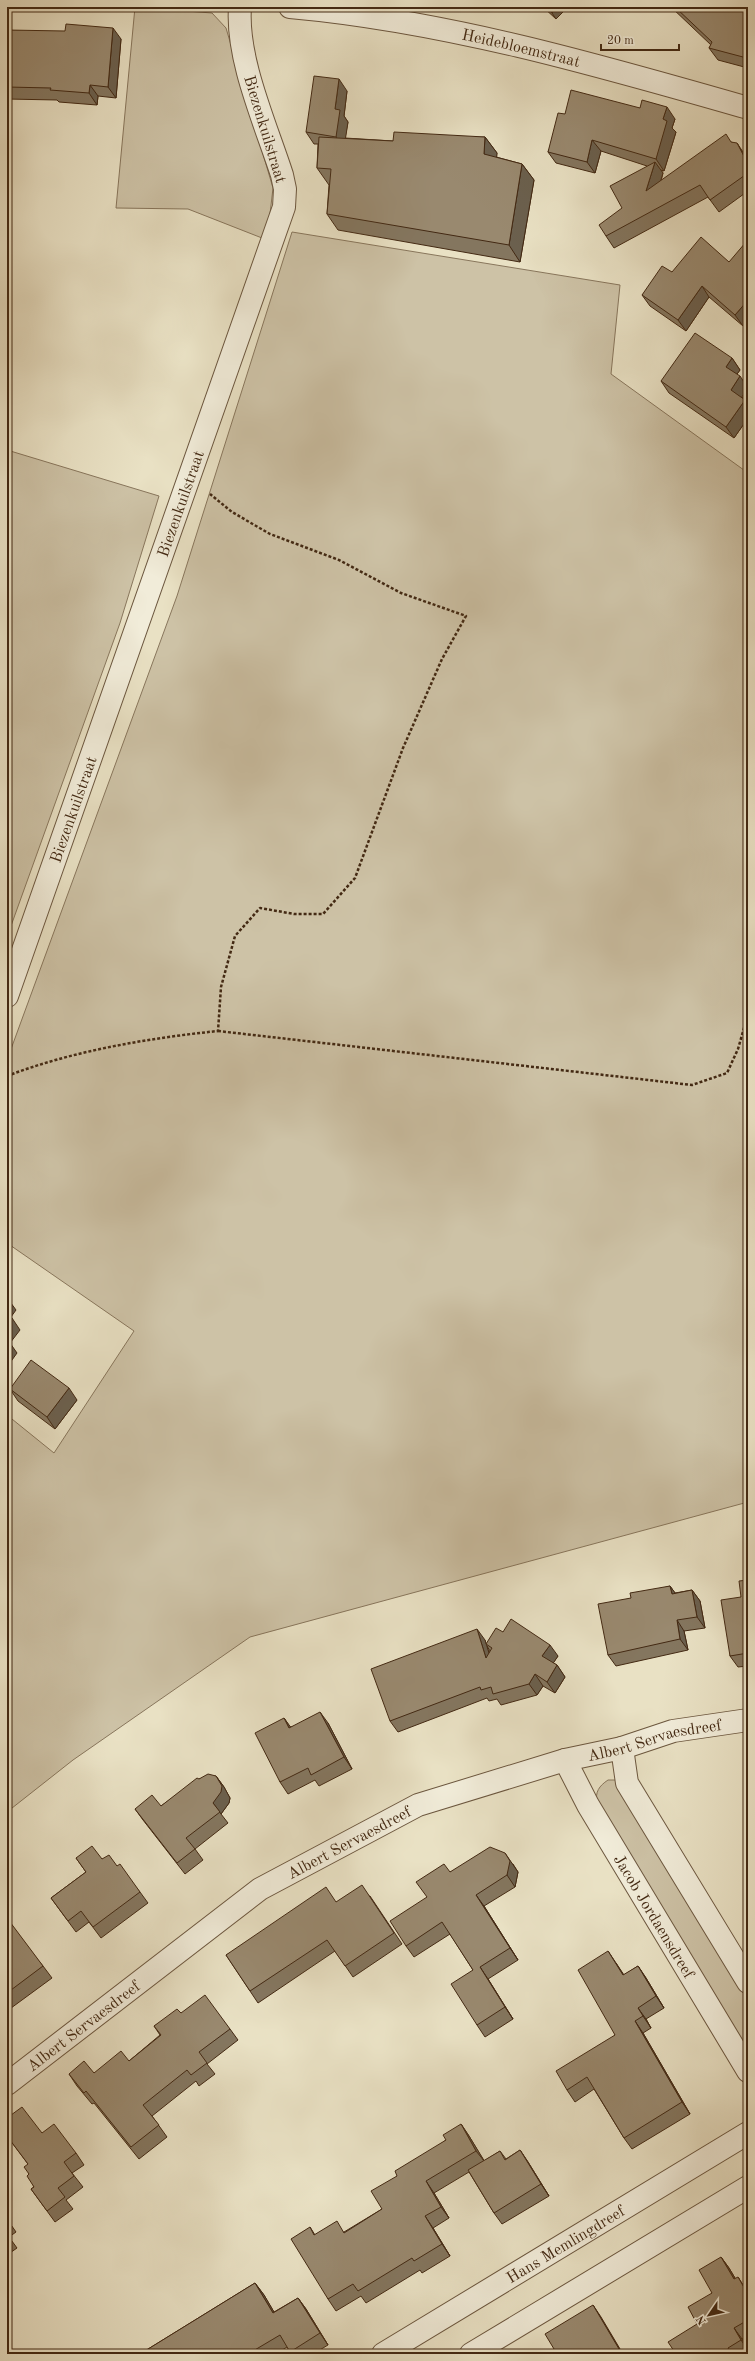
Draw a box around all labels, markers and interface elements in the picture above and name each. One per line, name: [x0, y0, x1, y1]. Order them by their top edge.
scale bar: [601, 26, 679, 52]
street label: Heidebloemstraat: [460, 28, 582, 71]
text: 20 m: [607, 35, 634, 47]
street label: Biezenkuilstraat: [240, 74, 288, 186]
street label: Biezenkuilstraat: [156, 448, 208, 560]
street label: Biezenkuilstraat: [48, 754, 101, 865]
street label: Albert Servaesdreef: [586, 1718, 723, 1765]
street label: Albert Servaesdreef: [285, 1804, 415, 1883]
street label: Jacob Jordaensdreef: [610, 1852, 697, 1982]
street label: Albert Servaesdreef: [25, 1978, 144, 2075]
street label: Hans Memlingdreef: [504, 2203, 629, 2287]
north arrow: [689, 2295, 729, 2335]
text: N: [695, 2313, 709, 2326]

